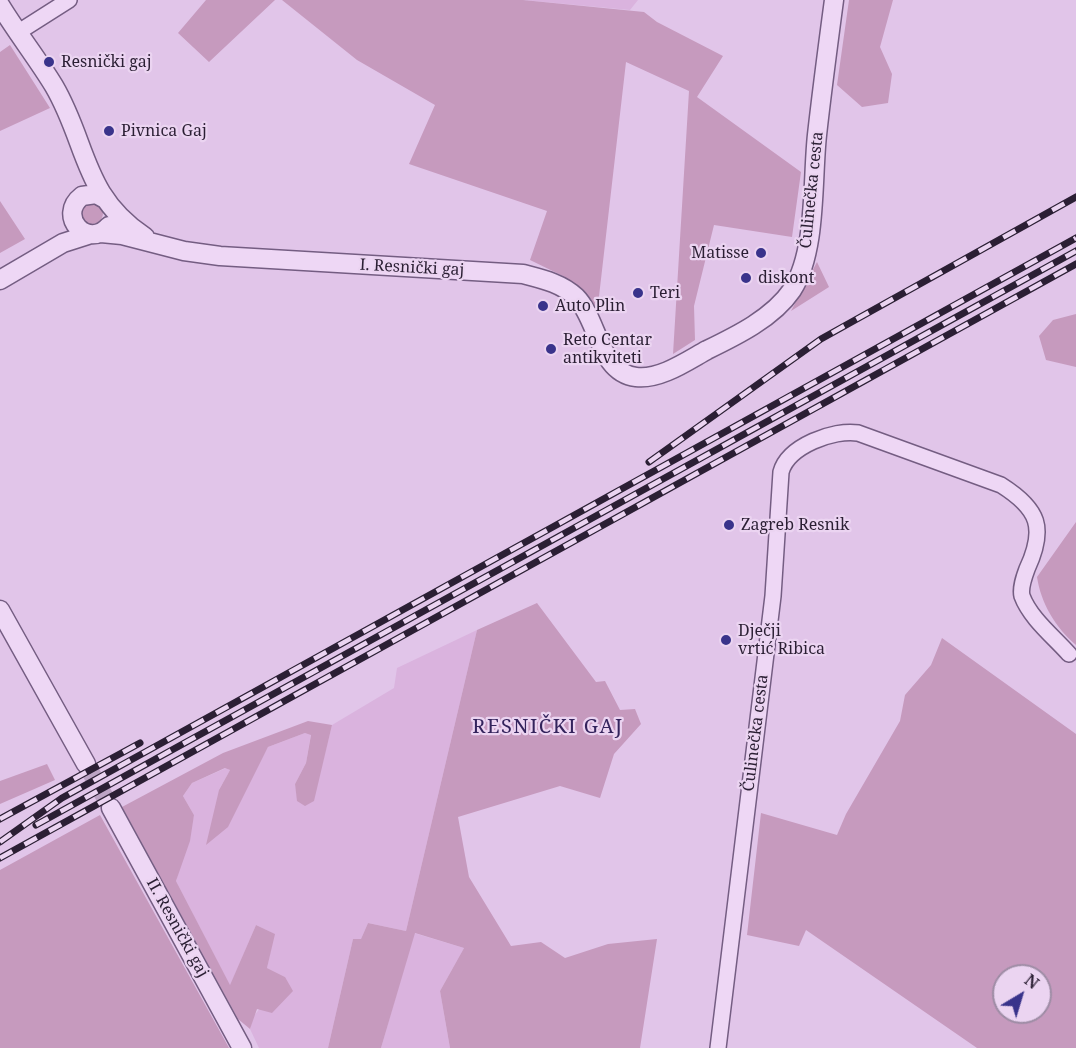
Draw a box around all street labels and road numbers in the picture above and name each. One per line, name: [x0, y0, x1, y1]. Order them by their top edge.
street label: Čulinečka cesta: [796, 131, 828, 249]
street label: I. Resnički gaj: [359, 256, 465, 280]
street label: Čulinečka cesta: [739, 673, 773, 793]
street label: II. Resnički gaj: [142, 875, 212, 981]

